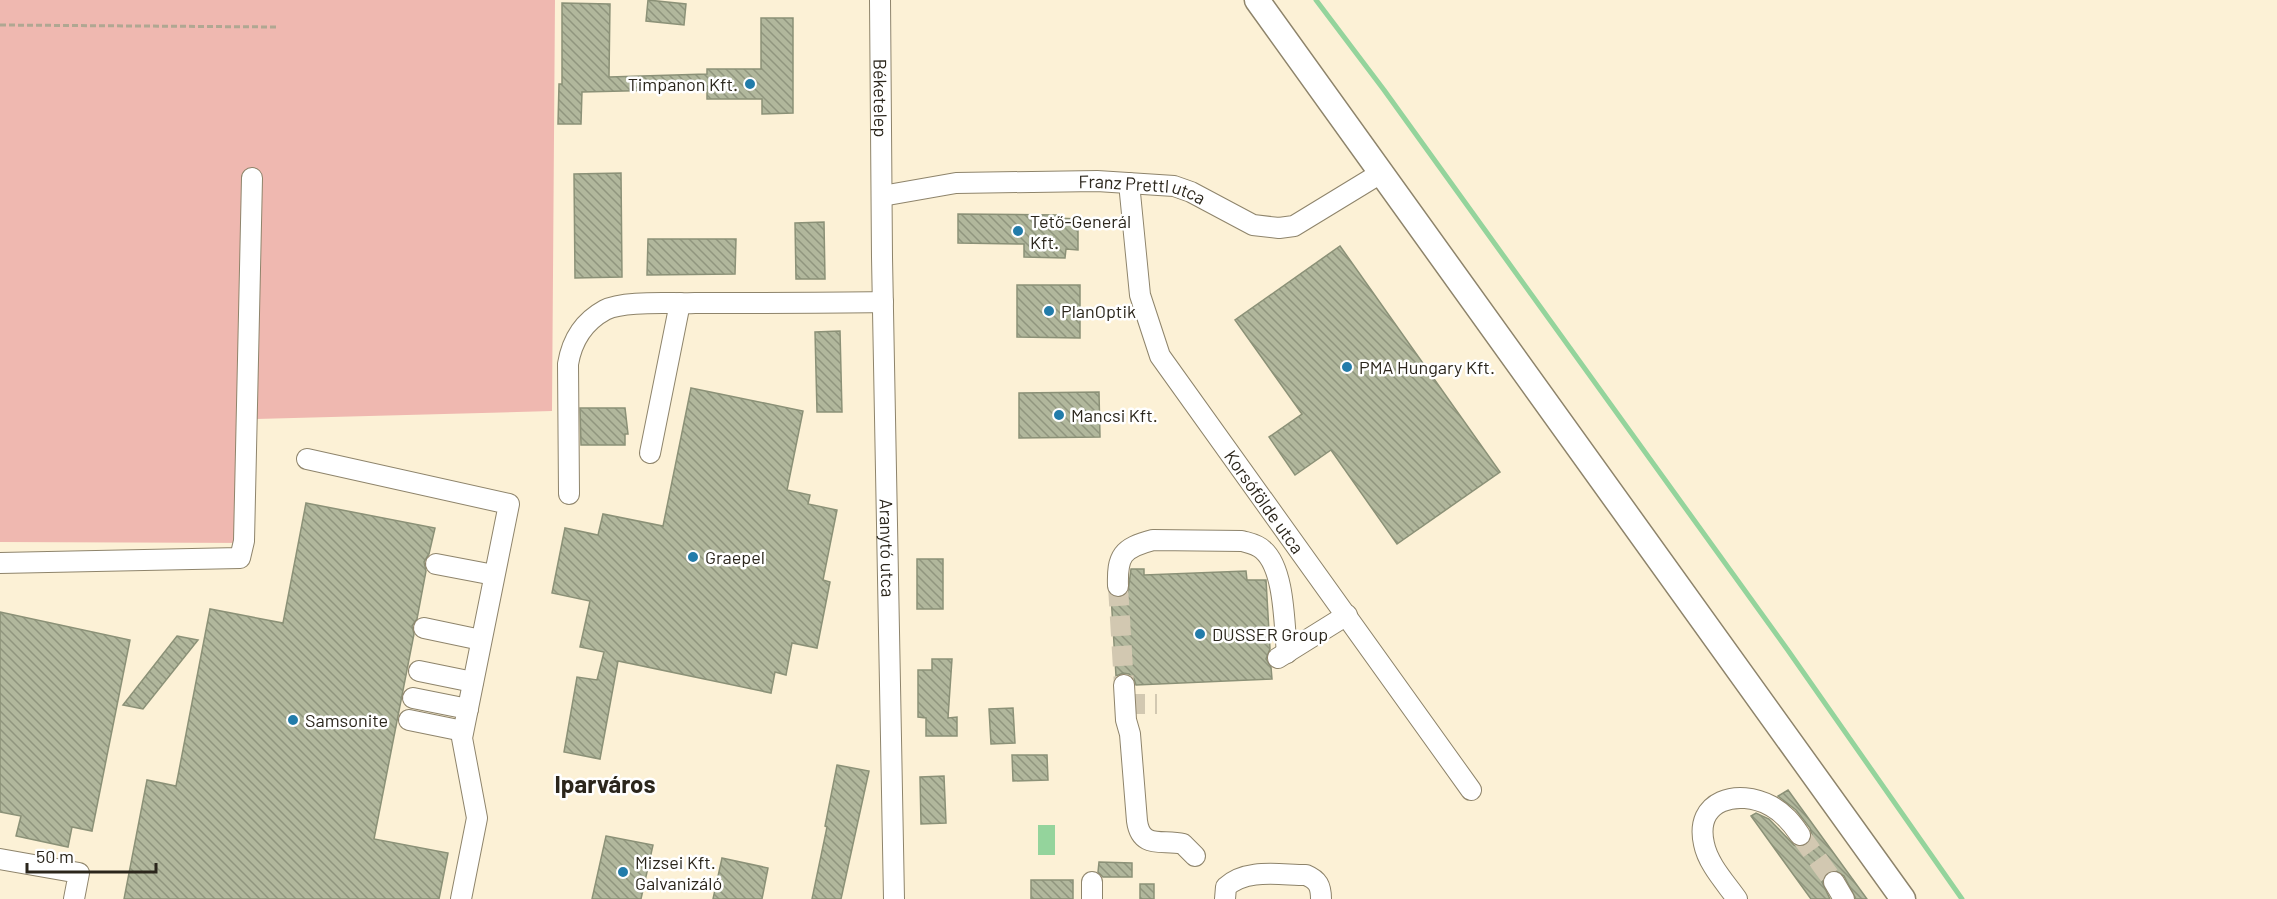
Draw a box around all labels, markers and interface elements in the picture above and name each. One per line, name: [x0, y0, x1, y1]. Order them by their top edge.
street label: Béketelep: [869, 59, 892, 137]
place label: Timpanon Kft.: [628, 73, 738, 95]
marker: Timpanon Kft.: [743, 77, 757, 91]
street label: Franz Prettl utca: [1078, 170, 1210, 209]
place label: Tető-Generál Kft.: [1030, 210, 1131, 253]
marker: Tető-Generál Kft.: [1011, 224, 1025, 238]
place label: PlanOptik: [1061, 300, 1136, 322]
marker: PlanOptik: [1042, 304, 1056, 318]
place label: PMA Hungary Kft.: [1359, 356, 1495, 378]
marker: PMA Hungary Kft.: [1340, 360, 1354, 374]
place label: Mancsi Kft.: [1071, 404, 1158, 426]
marker: Mancsi Kft.: [1052, 408, 1066, 422]
street label: Korsófölde utca: [1220, 446, 1309, 558]
street label: Aranytó utca: [876, 498, 899, 597]
place label: Graepel: [705, 546, 765, 568]
marker: Graepel: [686, 550, 700, 564]
place label: DUSSER Group: [1212, 623, 1328, 645]
marker: DUSSER Group: [1193, 627, 1207, 641]
place label: Samsonite: [305, 709, 388, 731]
marker: Samsonite: [286, 713, 300, 727]
district label: Iparváros: [555, 769, 655, 798]
scale bar: [27, 836, 156, 874]
text: 50 m: [36, 845, 74, 867]
place label: Mizsei Kft. Galvanizáló: [635, 851, 722, 894]
marker: Mizsei Kft. Galvanizáló: [616, 865, 630, 879]

